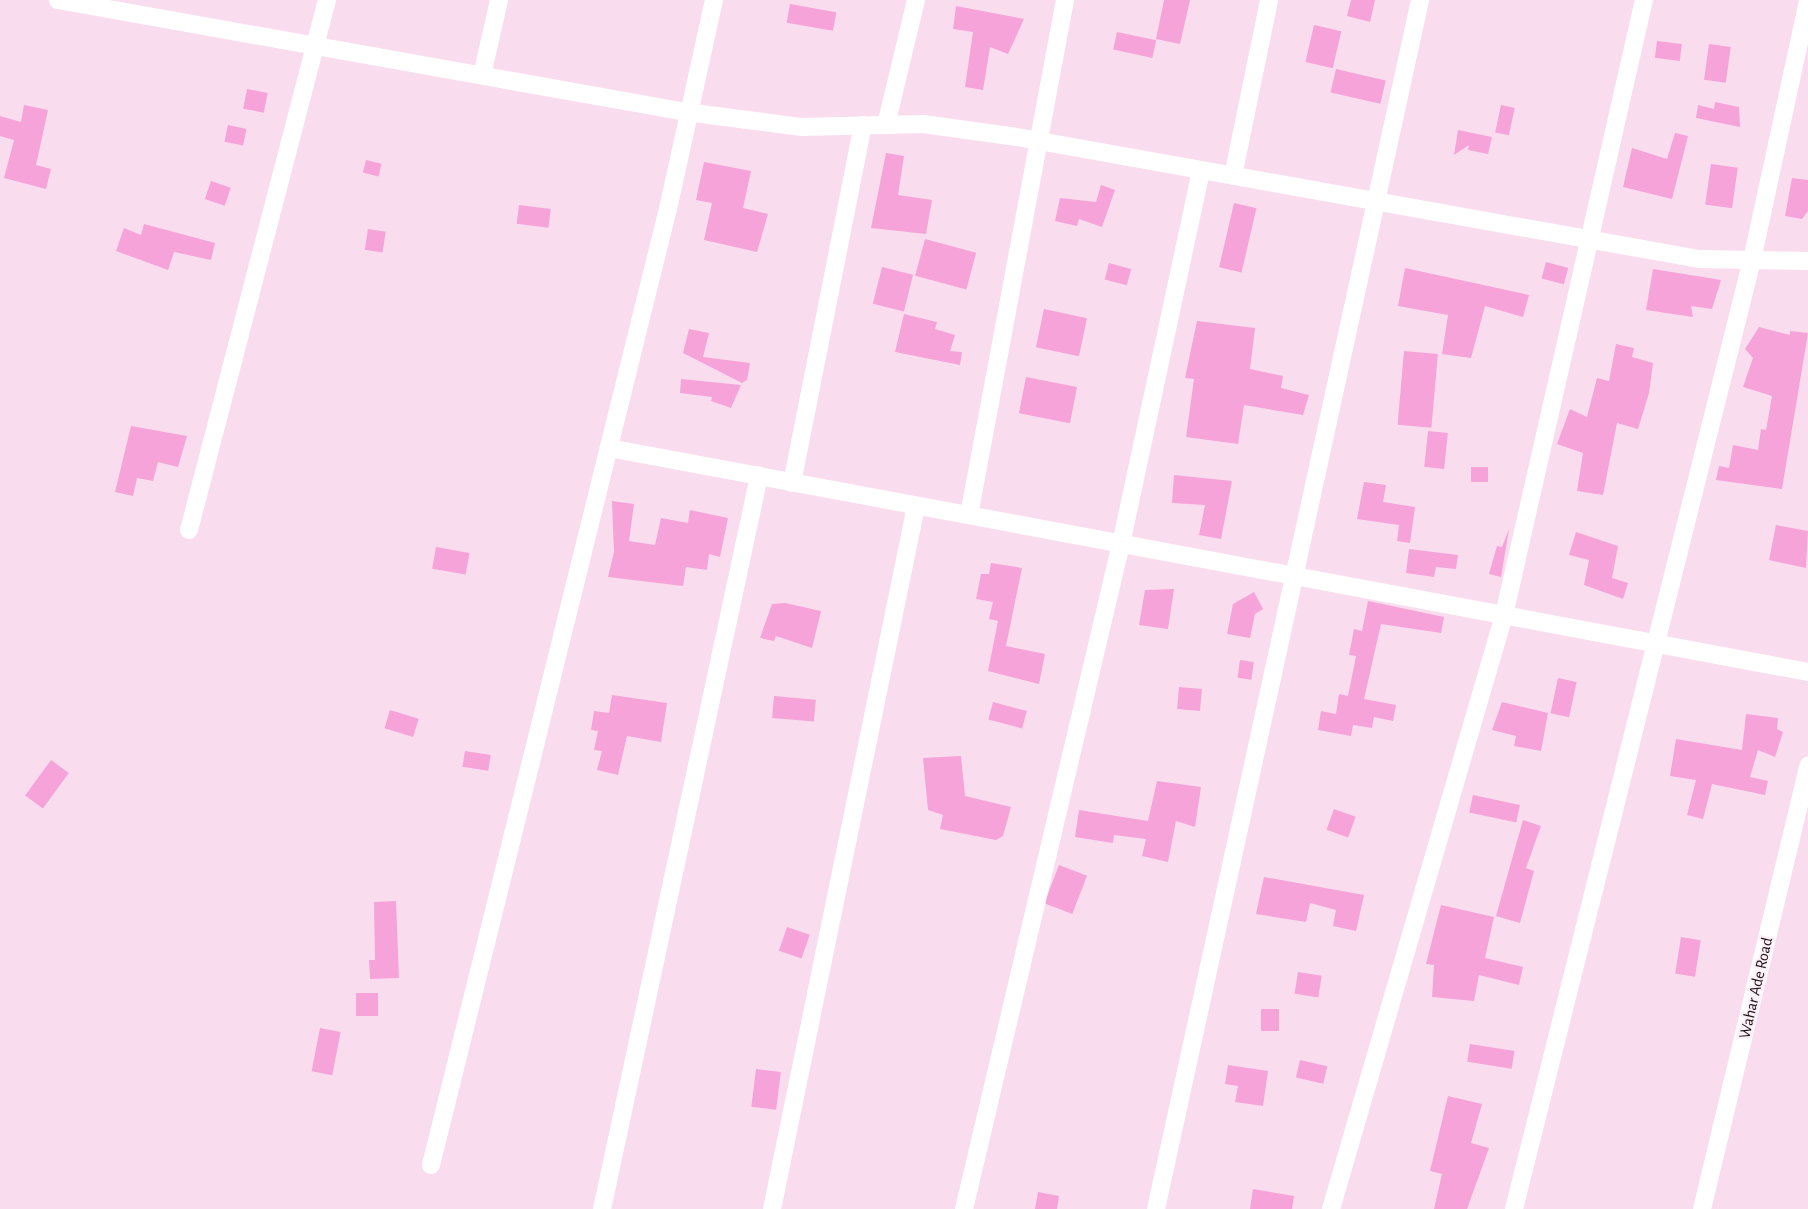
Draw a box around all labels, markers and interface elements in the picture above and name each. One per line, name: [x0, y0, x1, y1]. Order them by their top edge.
street label: Wahar Ade Road: [1735, 936, 1777, 1040]

